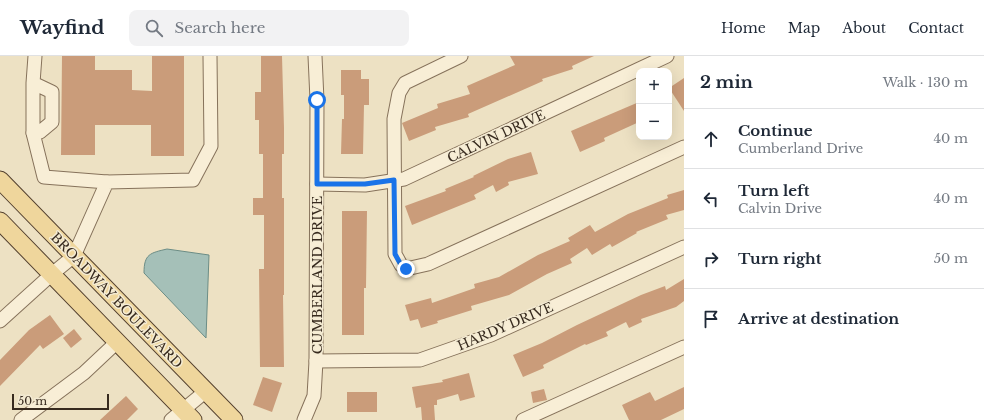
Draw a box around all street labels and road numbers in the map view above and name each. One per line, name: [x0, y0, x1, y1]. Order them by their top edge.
street label: CALVIN DRIVE: [444, 106, 548, 167]
street label: CUMBERLAND DRIVE: [309, 196, 326, 354]
street label: BROADWAY BOULEVARD: [47, 229, 186, 372]
street label: HARDY DRIVE: [455, 299, 556, 354]

